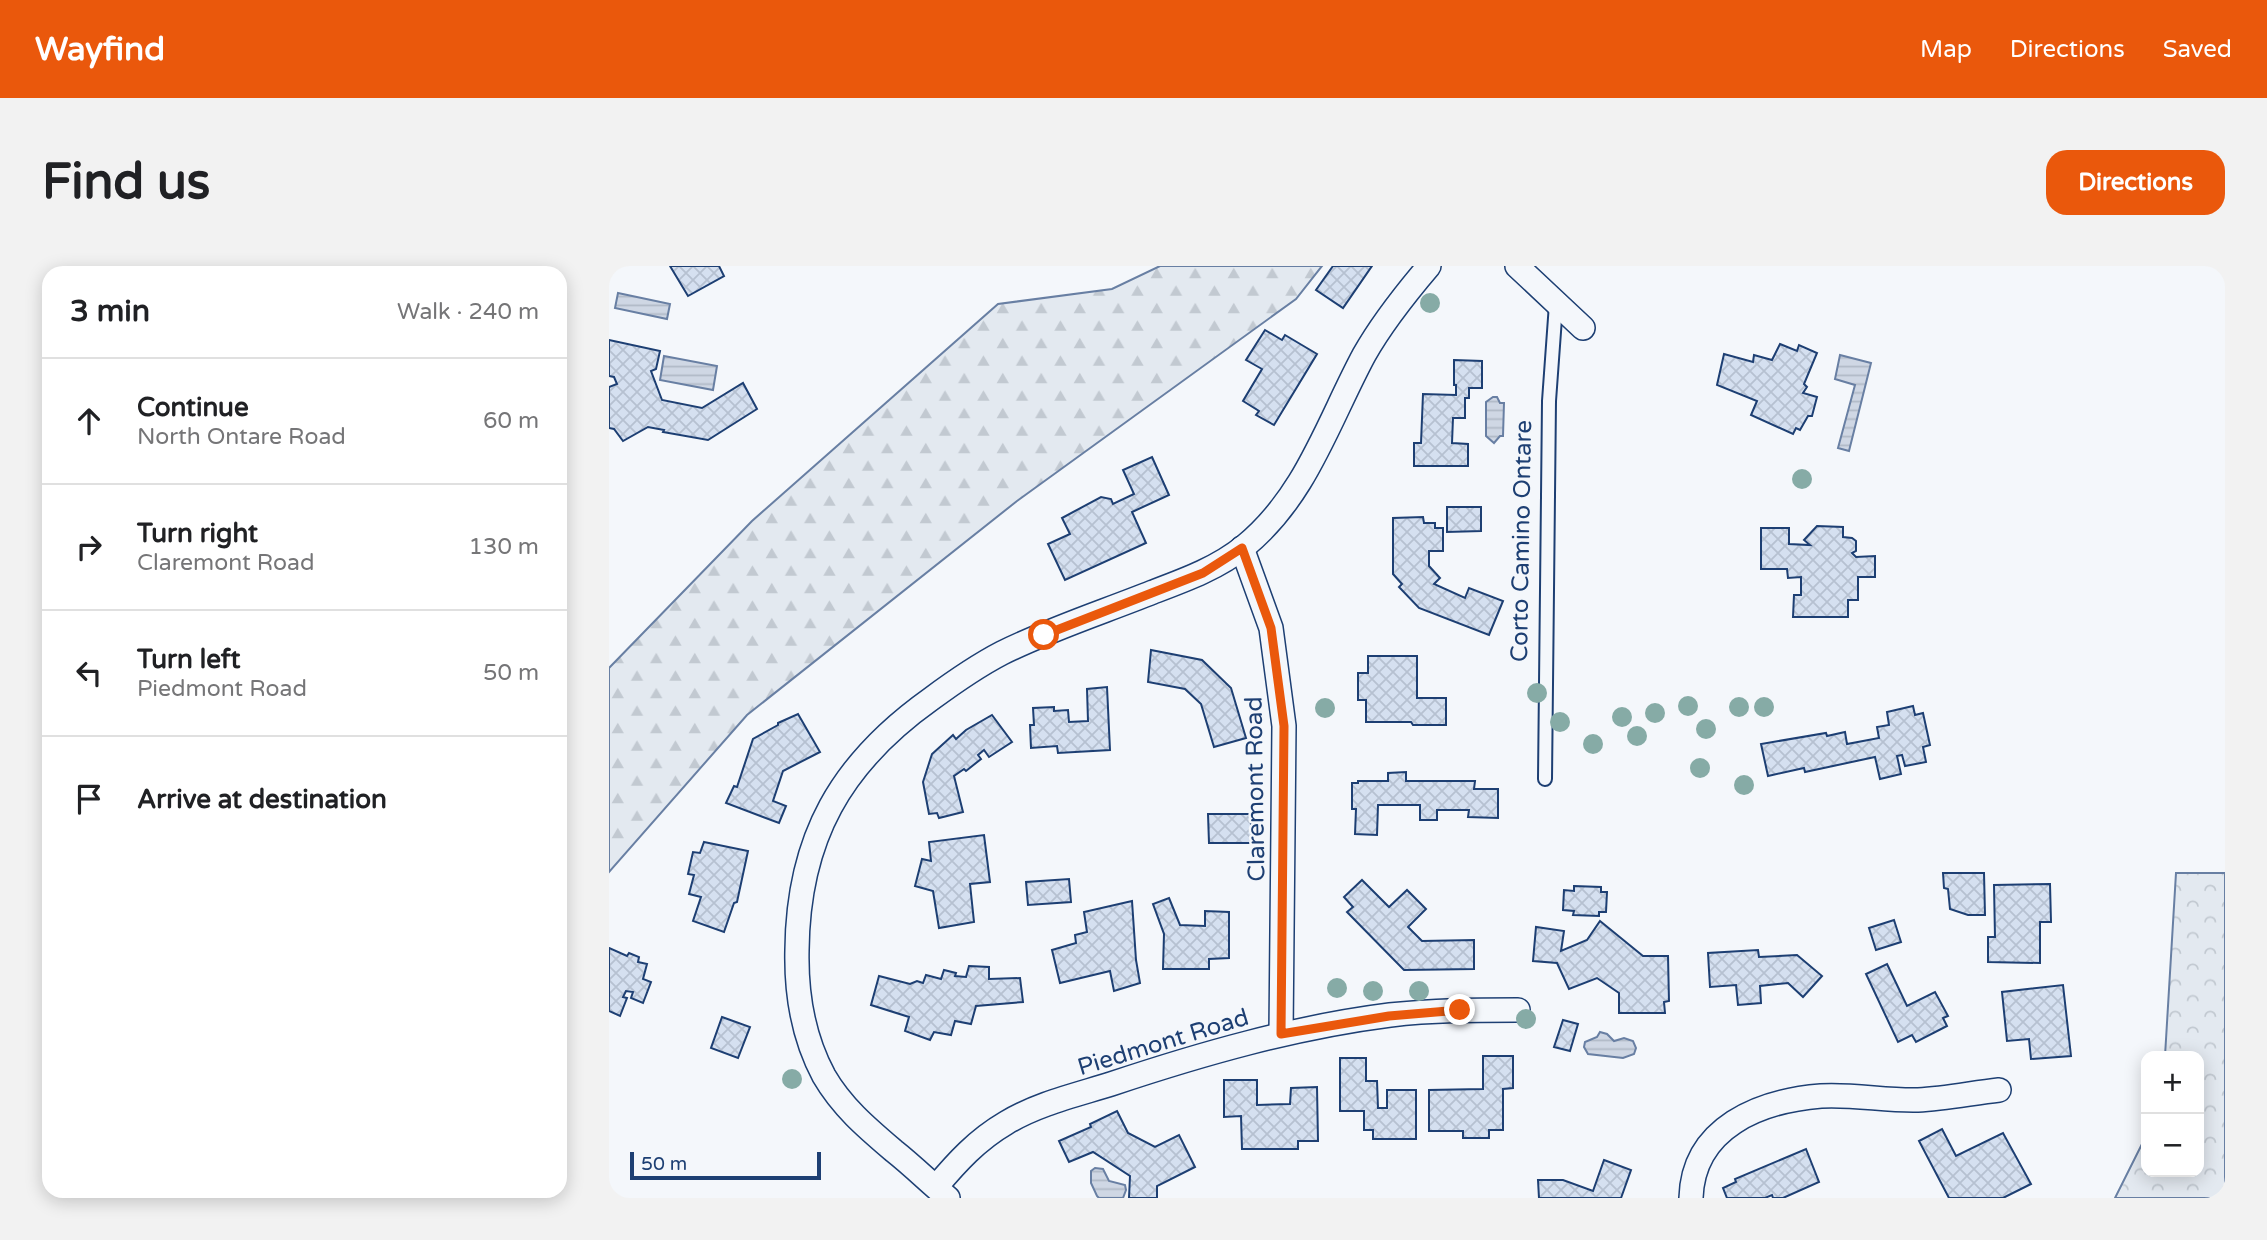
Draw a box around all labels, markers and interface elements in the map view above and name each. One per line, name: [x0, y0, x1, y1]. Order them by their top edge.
text: Wayfind: [35, 30, 165, 69]
text: Map: [1920, 35, 1972, 64]
text: Directions: [2010, 35, 2125, 64]
text: Saved: [2163, 35, 2232, 64]
button: Directions: [2046, 150, 2225, 215]
text: Find us: [42, 153, 210, 212]
text: 3 min: [70, 293, 150, 330]
text: Walk · 240 m: [397, 298, 539, 326]
text: Continue: [137, 392, 249, 423]
icon: ahead: [70, 402, 108, 440]
text: 60 m: [483, 407, 539, 435]
street label: Corto Camino Ontare: [1505, 420, 1538, 662]
text: North Ontare Road: [137, 423, 346, 451]
text: Turn right: [137, 518, 258, 549]
icon: right: [70, 528, 108, 566]
text: 130 m: [469, 533, 539, 561]
text: Claremont Road: [137, 549, 315, 577]
route start: [1028, 619, 1059, 650]
text: Turn left: [137, 644, 240, 675]
icon: left: [70, 654, 108, 692]
text: 50 m: [483, 659, 539, 687]
text: Piedmont Road: [137, 675, 307, 703]
street label: Claremont Road: [1239, 696, 1272, 882]
icon: arrive: [70, 780, 108, 818]
text: Arrive at destination: [137, 784, 387, 815]
route end: [1444, 994, 1475, 1025]
street label: Piedmont Road: [1074, 1003, 1252, 1082]
map controls: [2141, 1051, 2204, 1177]
button: +: [2141, 1051, 2204, 1114]
button: −: [2141, 1114, 2204, 1177]
scale bar: [630, 1149, 821, 1181]
text: 50 m: [641, 1153, 687, 1175]

